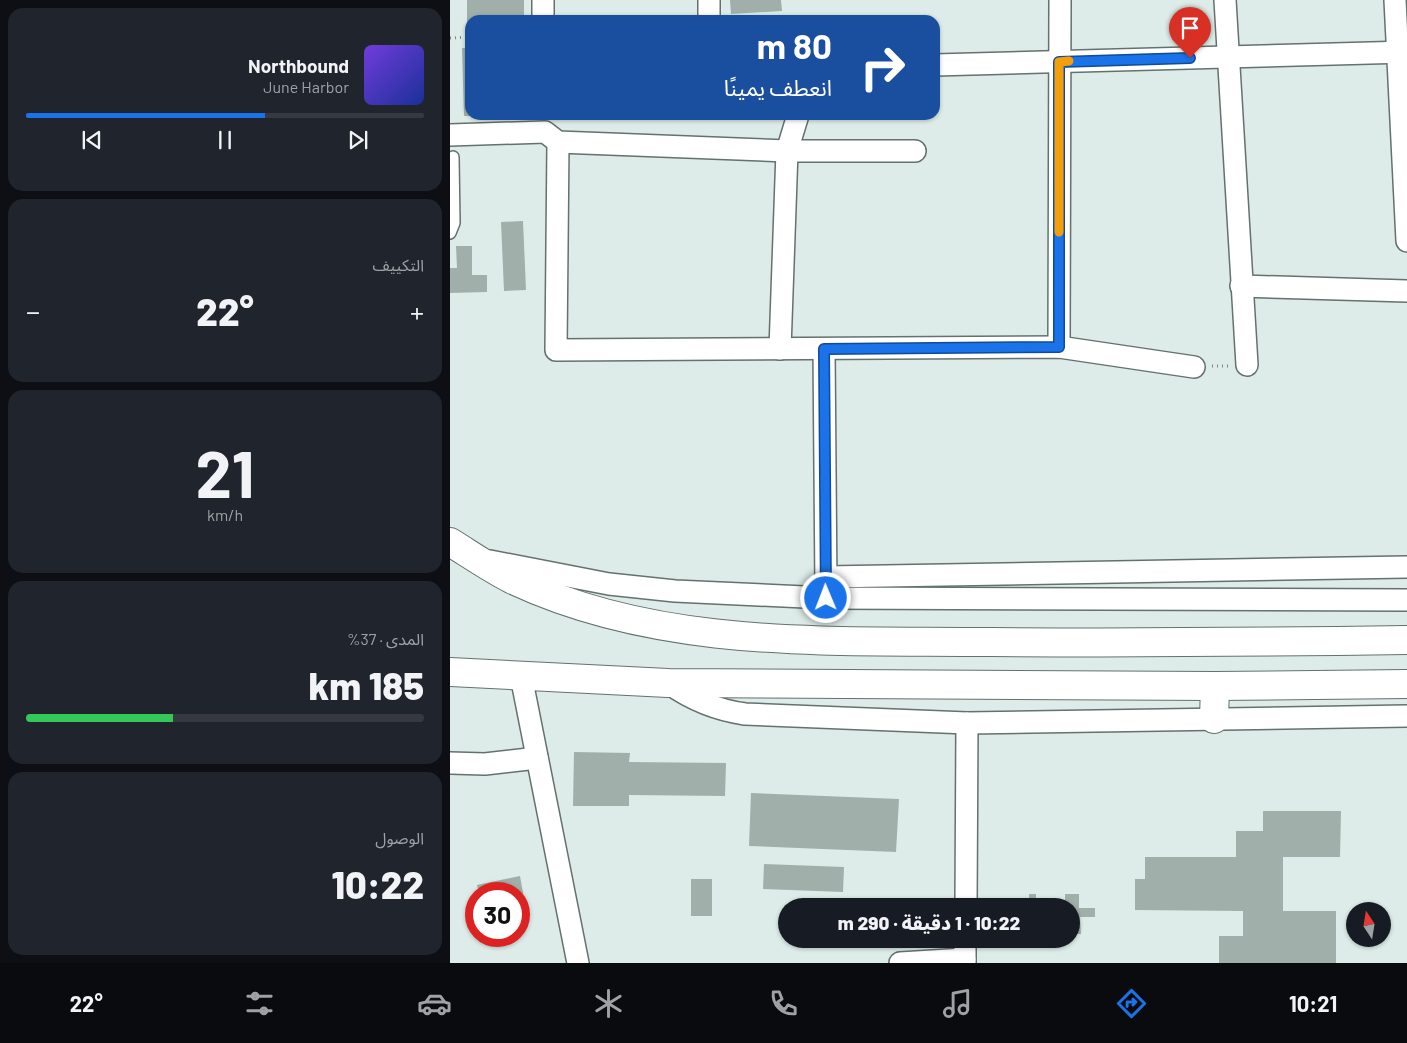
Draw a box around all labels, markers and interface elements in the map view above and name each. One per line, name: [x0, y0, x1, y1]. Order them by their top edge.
pin: [1169, 7, 1211, 58]
icon: arrive: [1176, 14, 1204, 42]
text: 80 m: [757, 24, 832, 66]
icon: right: [850, 35, 915, 100]
text: Northbound: [248, 54, 349, 77]
text: انعطف يمينًا: [724, 74, 832, 100]
text: June Harbor: [263, 77, 349, 96]
icon: previous: [78, 126, 106, 154]
icon: pause: [211, 126, 239, 154]
icon: next: [344, 126, 372, 154]
text: التكييف: [372, 255, 424, 274]
text: 22°: [196, 288, 254, 334]
text: −: [26, 294, 40, 328]
text: +: [410, 294, 424, 328]
text: 21: [195, 433, 255, 511]
text: km/h: [207, 505, 243, 524]
position arrow: [799, 571, 851, 623]
text: المدى · 37%: [347, 629, 424, 648]
text: 185 km: [309, 662, 424, 708]
text: الوصول: [375, 828, 424, 847]
text: 10:22: [331, 861, 424, 907]
speed limit sign: 30: [465, 882, 530, 947]
north arrow: [1346, 902, 1391, 948]
map controls: [1346, 902, 1391, 947]
text: 10:22 · 1 دقيقة · 290 m: [838, 911, 1020, 934]
icon: filters: [242, 986, 277, 1021]
icon: car: [417, 986, 452, 1021]
icon: climate: [591, 986, 626, 1021]
icon: phone: [766, 986, 801, 1021]
icon: music: [940, 986, 975, 1021]
icon: directions: [1114, 986, 1149, 1021]
text: 22°: [70, 990, 103, 1016]
text: 10:21: [1289, 990, 1337, 1016]

